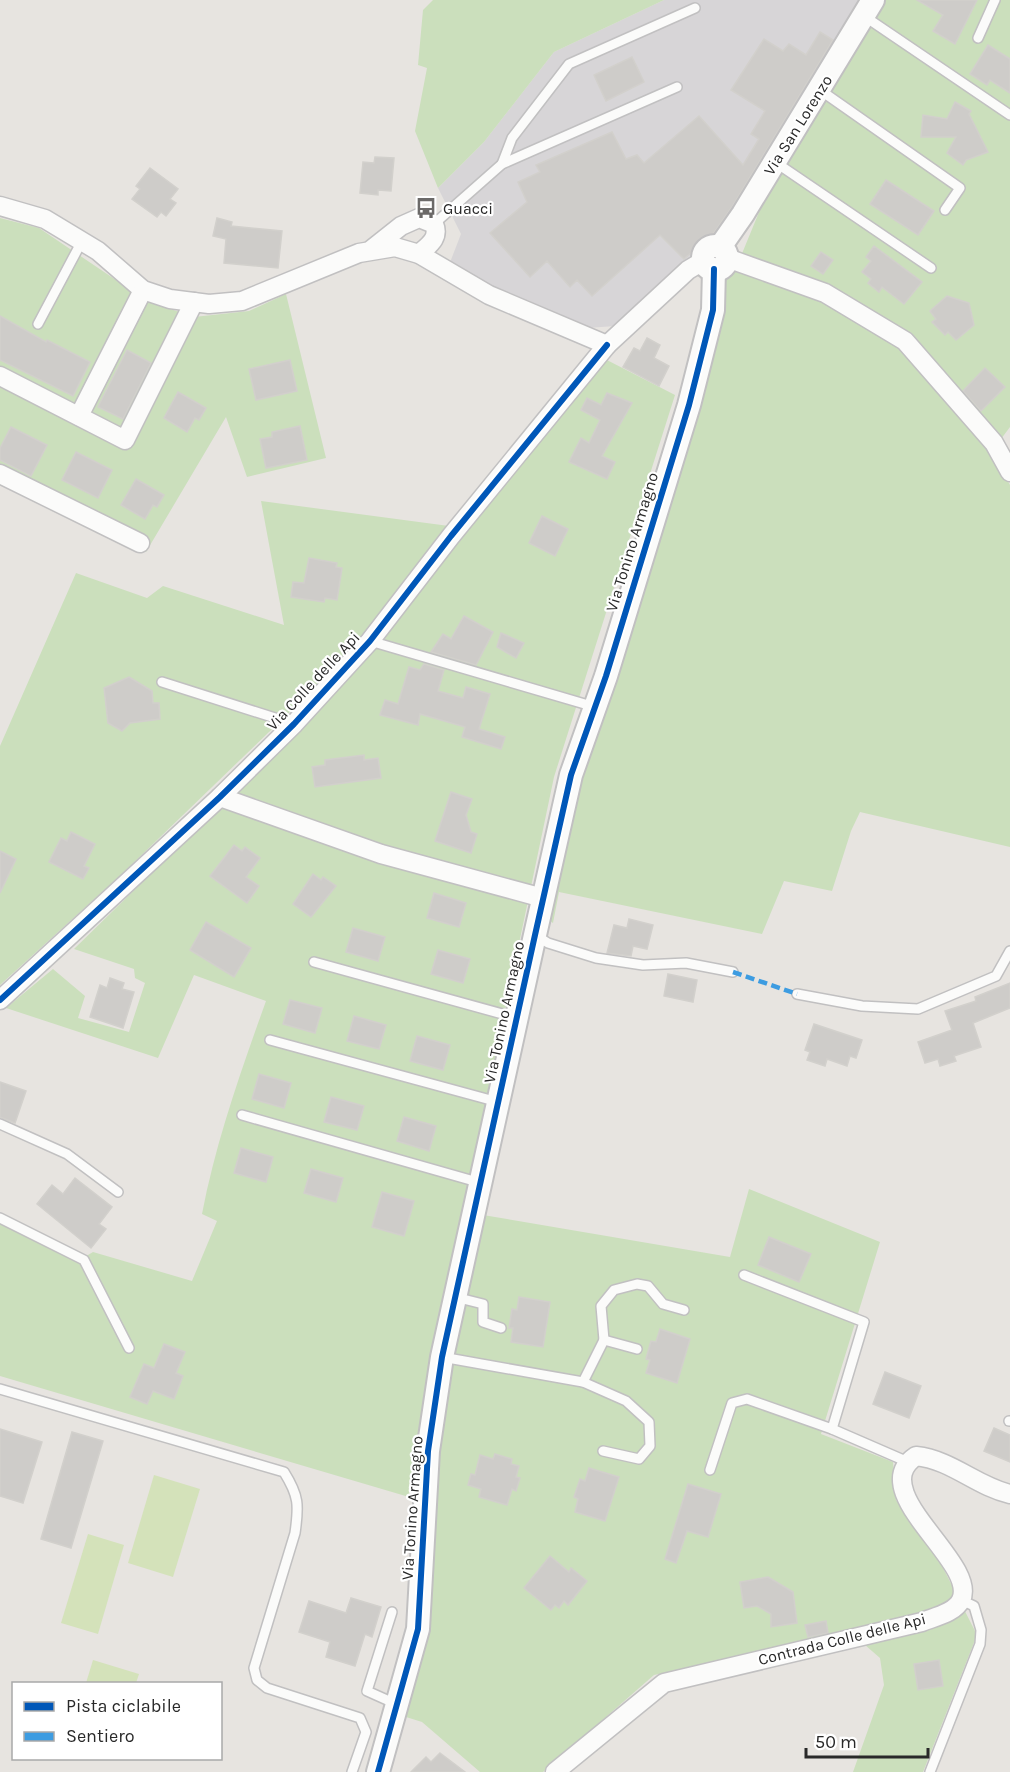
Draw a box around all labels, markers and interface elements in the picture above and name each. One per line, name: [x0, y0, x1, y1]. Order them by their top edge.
street label: Via San Lorenzo: [760, 71, 836, 179]
bus stop icon: Guacci: [414, 196, 438, 220]
place label: Guacci: [443, 199, 493, 218]
street label: Via Tonino Armagno: [602, 470, 662, 614]
street label: Via Colle delle Api: [262, 628, 364, 734]
street label: Via Tonino Armagno: [480, 939, 528, 1085]
street label: Via Tonino Armagno: [397, 1435, 427, 1581]
street label: Contrada Colle delle Api: [756, 1609, 928, 1669]
legend: [12, 1682, 222, 1760]
text: Pista ciclabile: [66, 1695, 181, 1717]
scale bar: [806, 1721, 928, 1759]
text: Sentiero: [66, 1725, 135, 1747]
text: 50 m: [815, 1731, 857, 1753]

